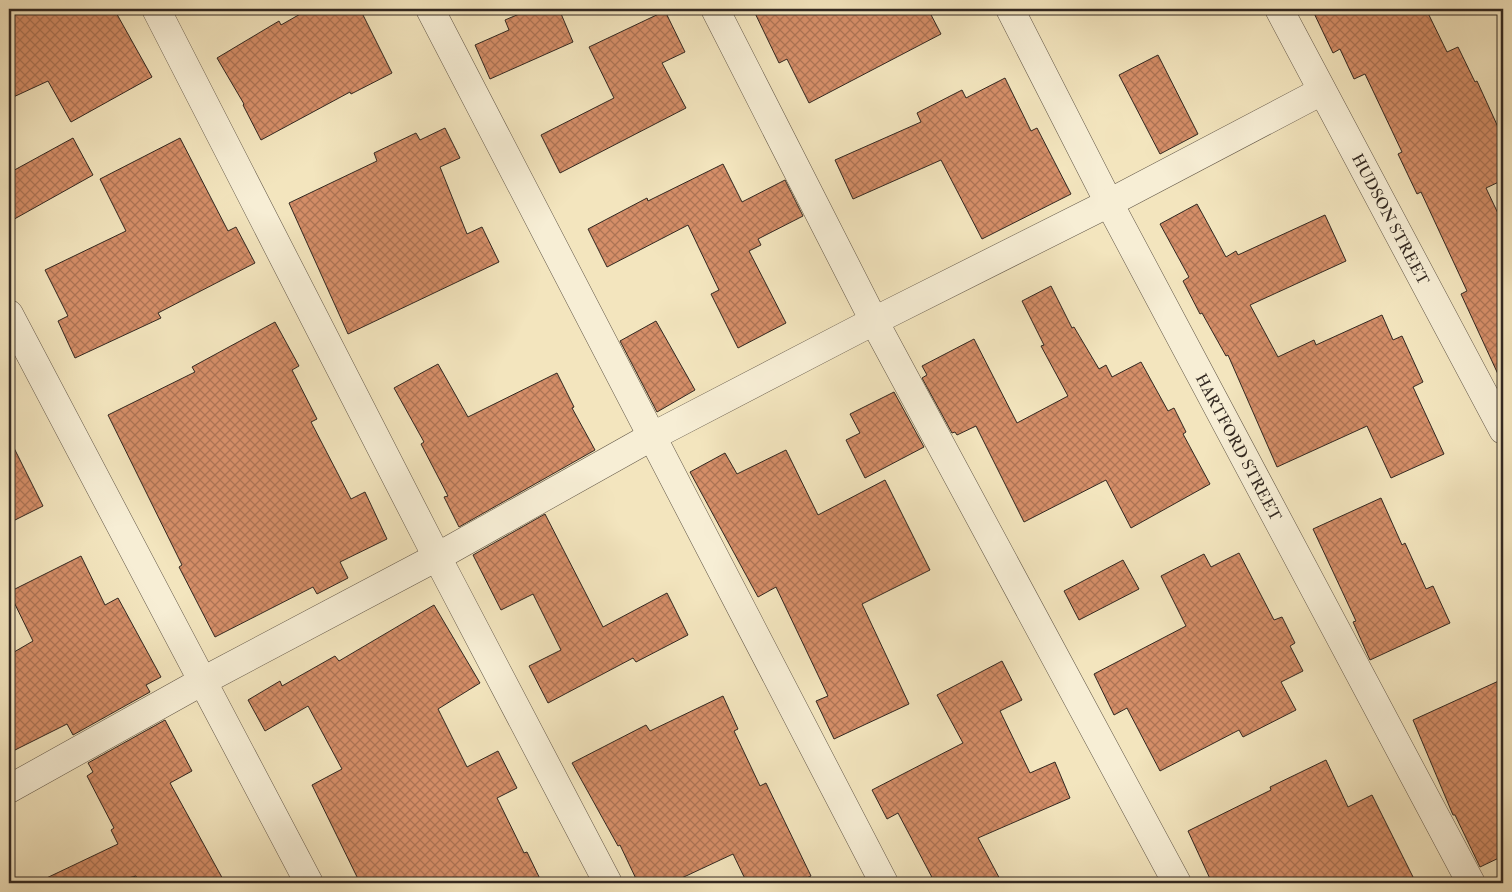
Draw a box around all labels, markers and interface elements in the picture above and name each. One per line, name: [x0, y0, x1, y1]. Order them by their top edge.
street label: HUDSON STREET: [1347, 150, 1433, 289]
street label: HARTFORD STREET: [1191, 370, 1286, 525]

